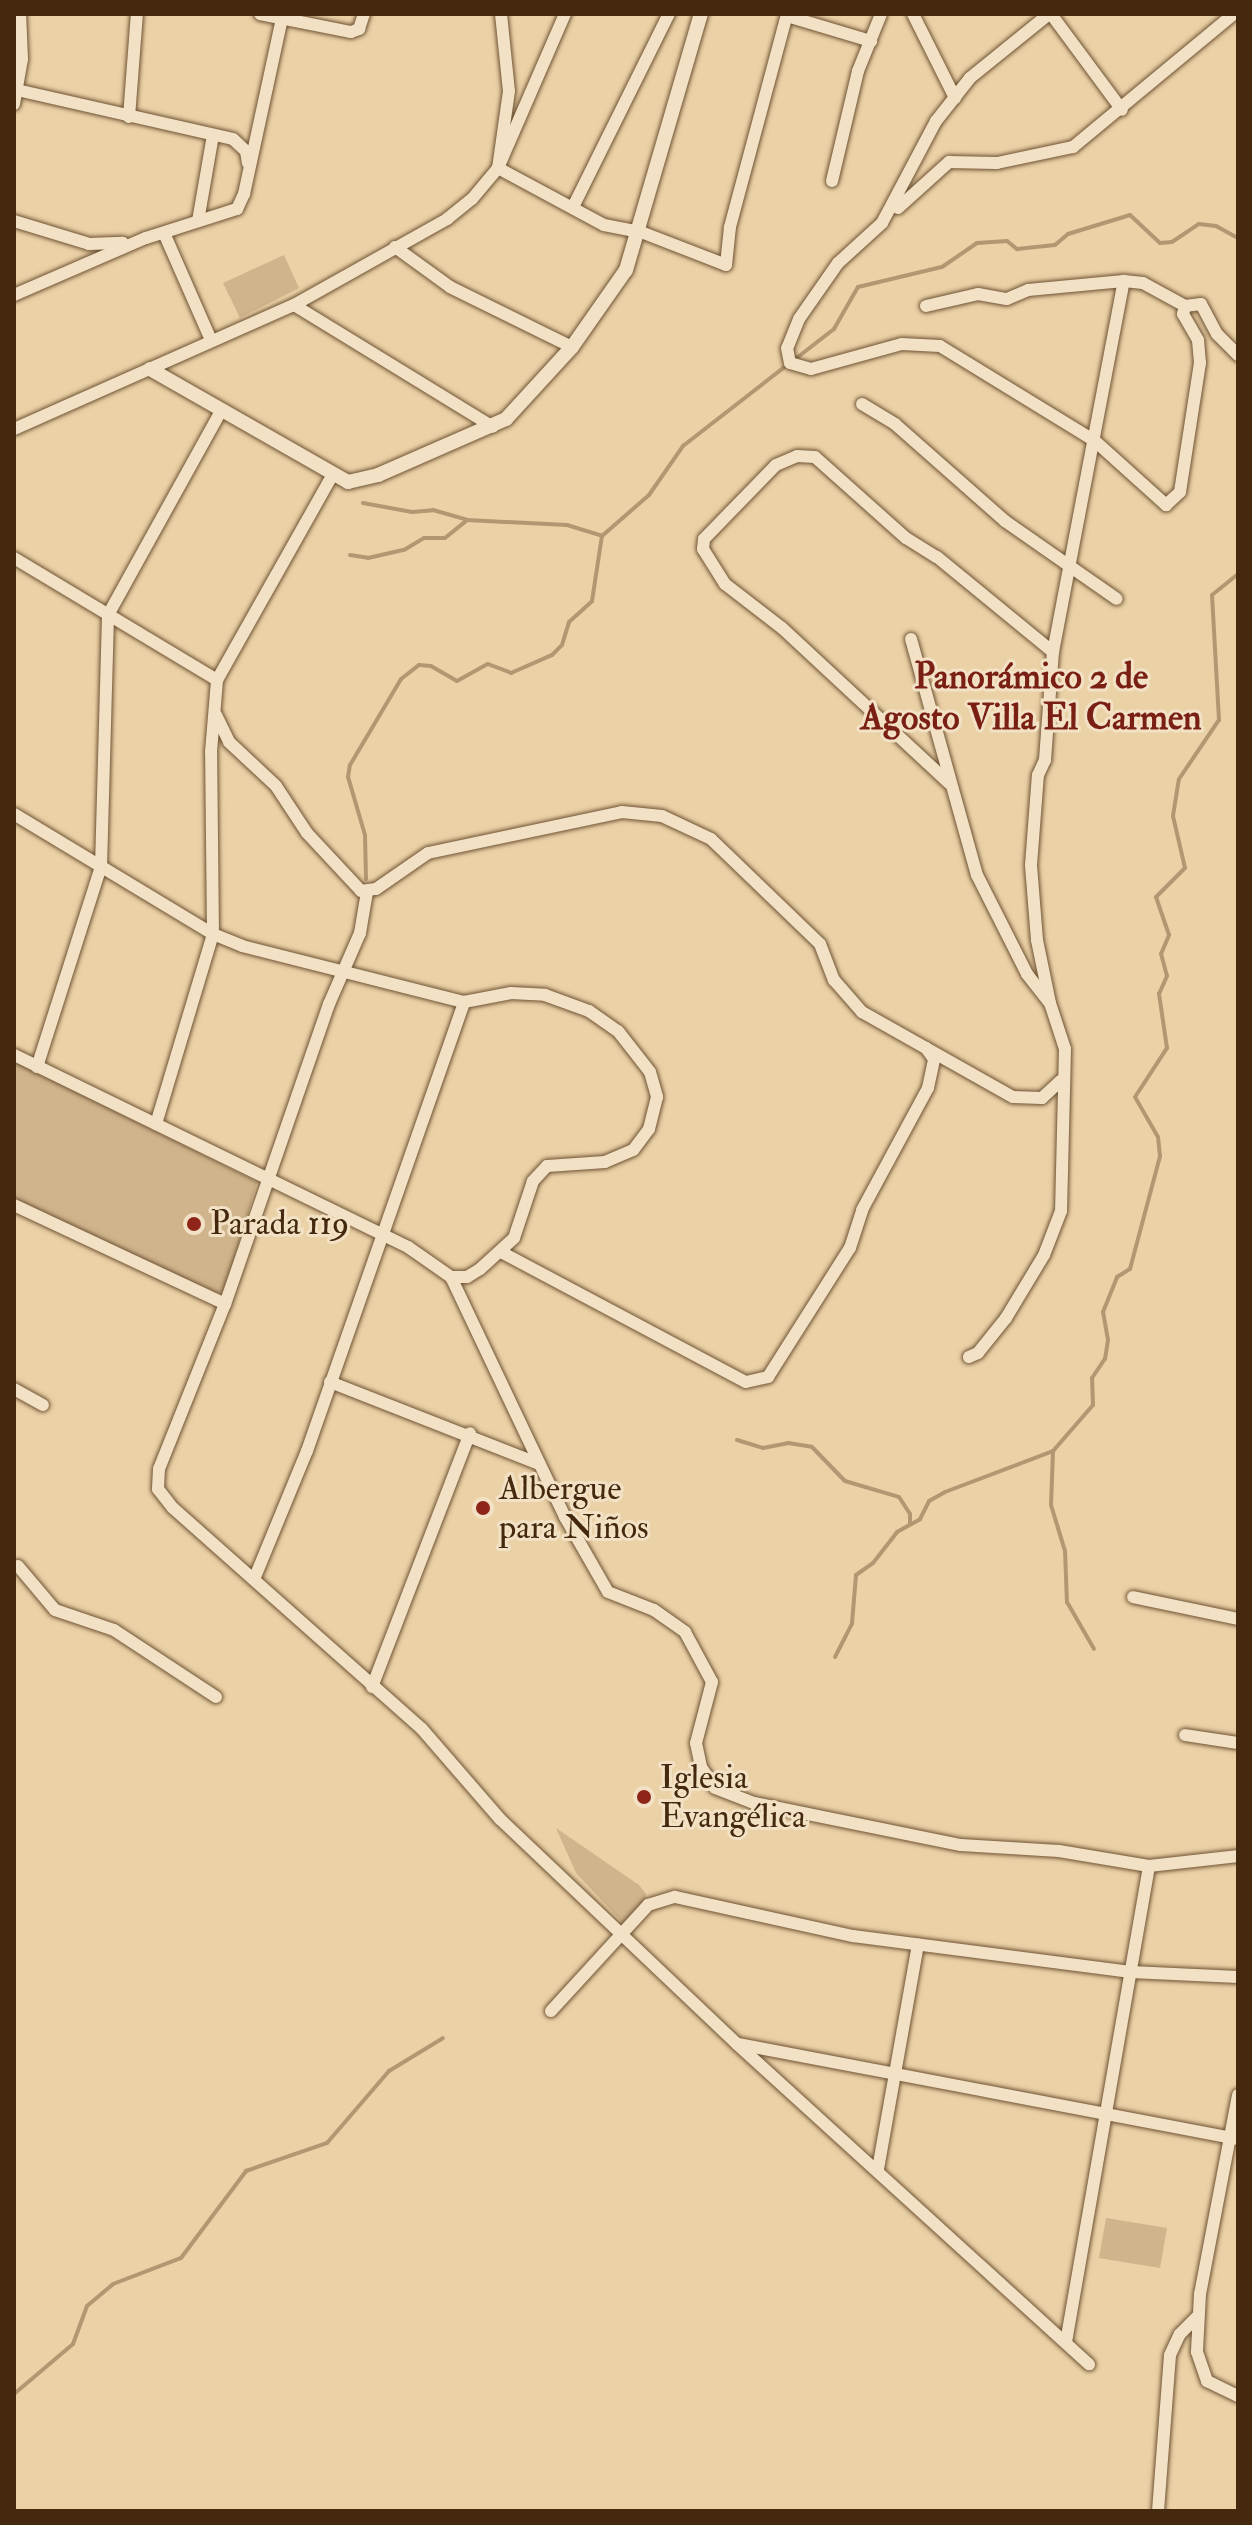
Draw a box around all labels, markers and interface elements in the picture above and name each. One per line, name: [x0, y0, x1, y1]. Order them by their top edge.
district label: Panorámico 2 de Agosto Villa El Carmen: [860, 654, 1202, 739]
place label: Parada 119: [210, 1204, 349, 1244]
marker: Parada 119: [185, 1215, 203, 1233]
place label: Albergue para Niños: [499, 1468, 649, 1548]
marker: Albergue para Niños: [474, 1499, 492, 1517]
place label: Iglesia Evangélica: [660, 1757, 806, 1836]
marker: Iglesia Evangélica: [635, 1788, 653, 1806]

